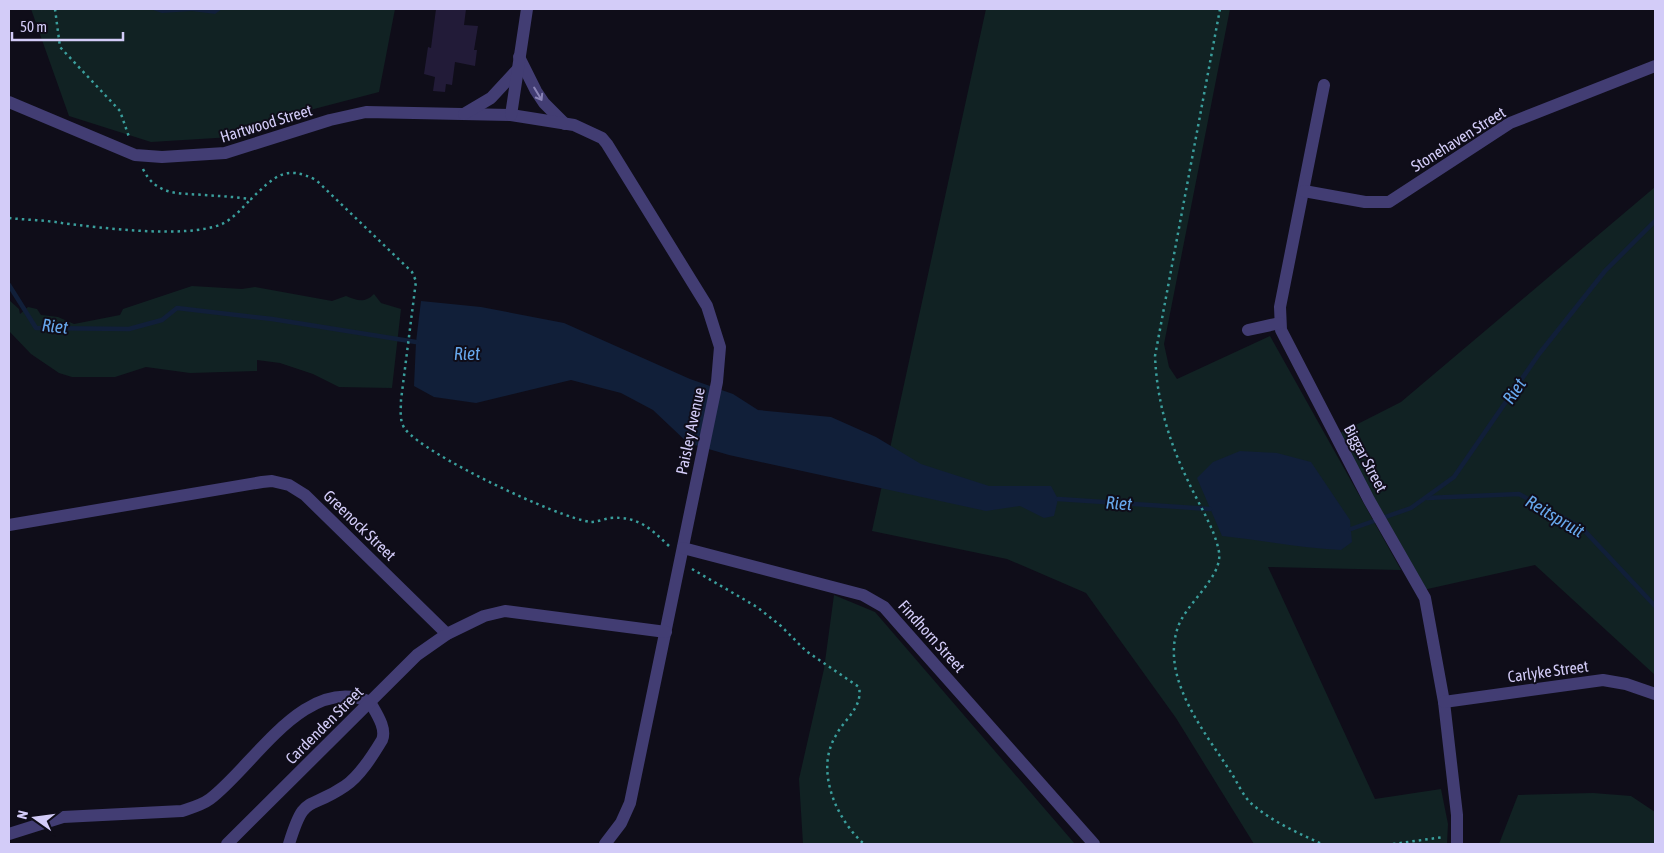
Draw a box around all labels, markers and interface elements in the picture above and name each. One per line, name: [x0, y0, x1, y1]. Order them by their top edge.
scale bar: [12, 10, 124, 42]
text: 50 m: [20, 18, 47, 35]
one-way arrow: [534, 86, 544, 100]
street label: Hartwood Street: [218, 100, 315, 146]
street label: Stonehaven Street: [1408, 103, 1509, 175]
water label: Riet: [41, 314, 70, 338]
water label: Riet: [454, 343, 481, 364]
water label: Riet: [1498, 373, 1531, 408]
street label: Paisley Avenue: [672, 386, 709, 476]
street label: Biggar Street: [1340, 421, 1391, 496]
street label: Greenock Street: [320, 486, 400, 564]
water label: Reitspruit: [1522, 490, 1589, 542]
water label: Riet: [1105, 492, 1134, 514]
street label: Findhorn Street: [895, 596, 969, 676]
street label: Carlyke Street: [1506, 656, 1590, 687]
street label: Cardenden Street: [282, 682, 367, 767]
north arrow: [10, 793, 60, 843]
text: N: [14, 809, 31, 821]

